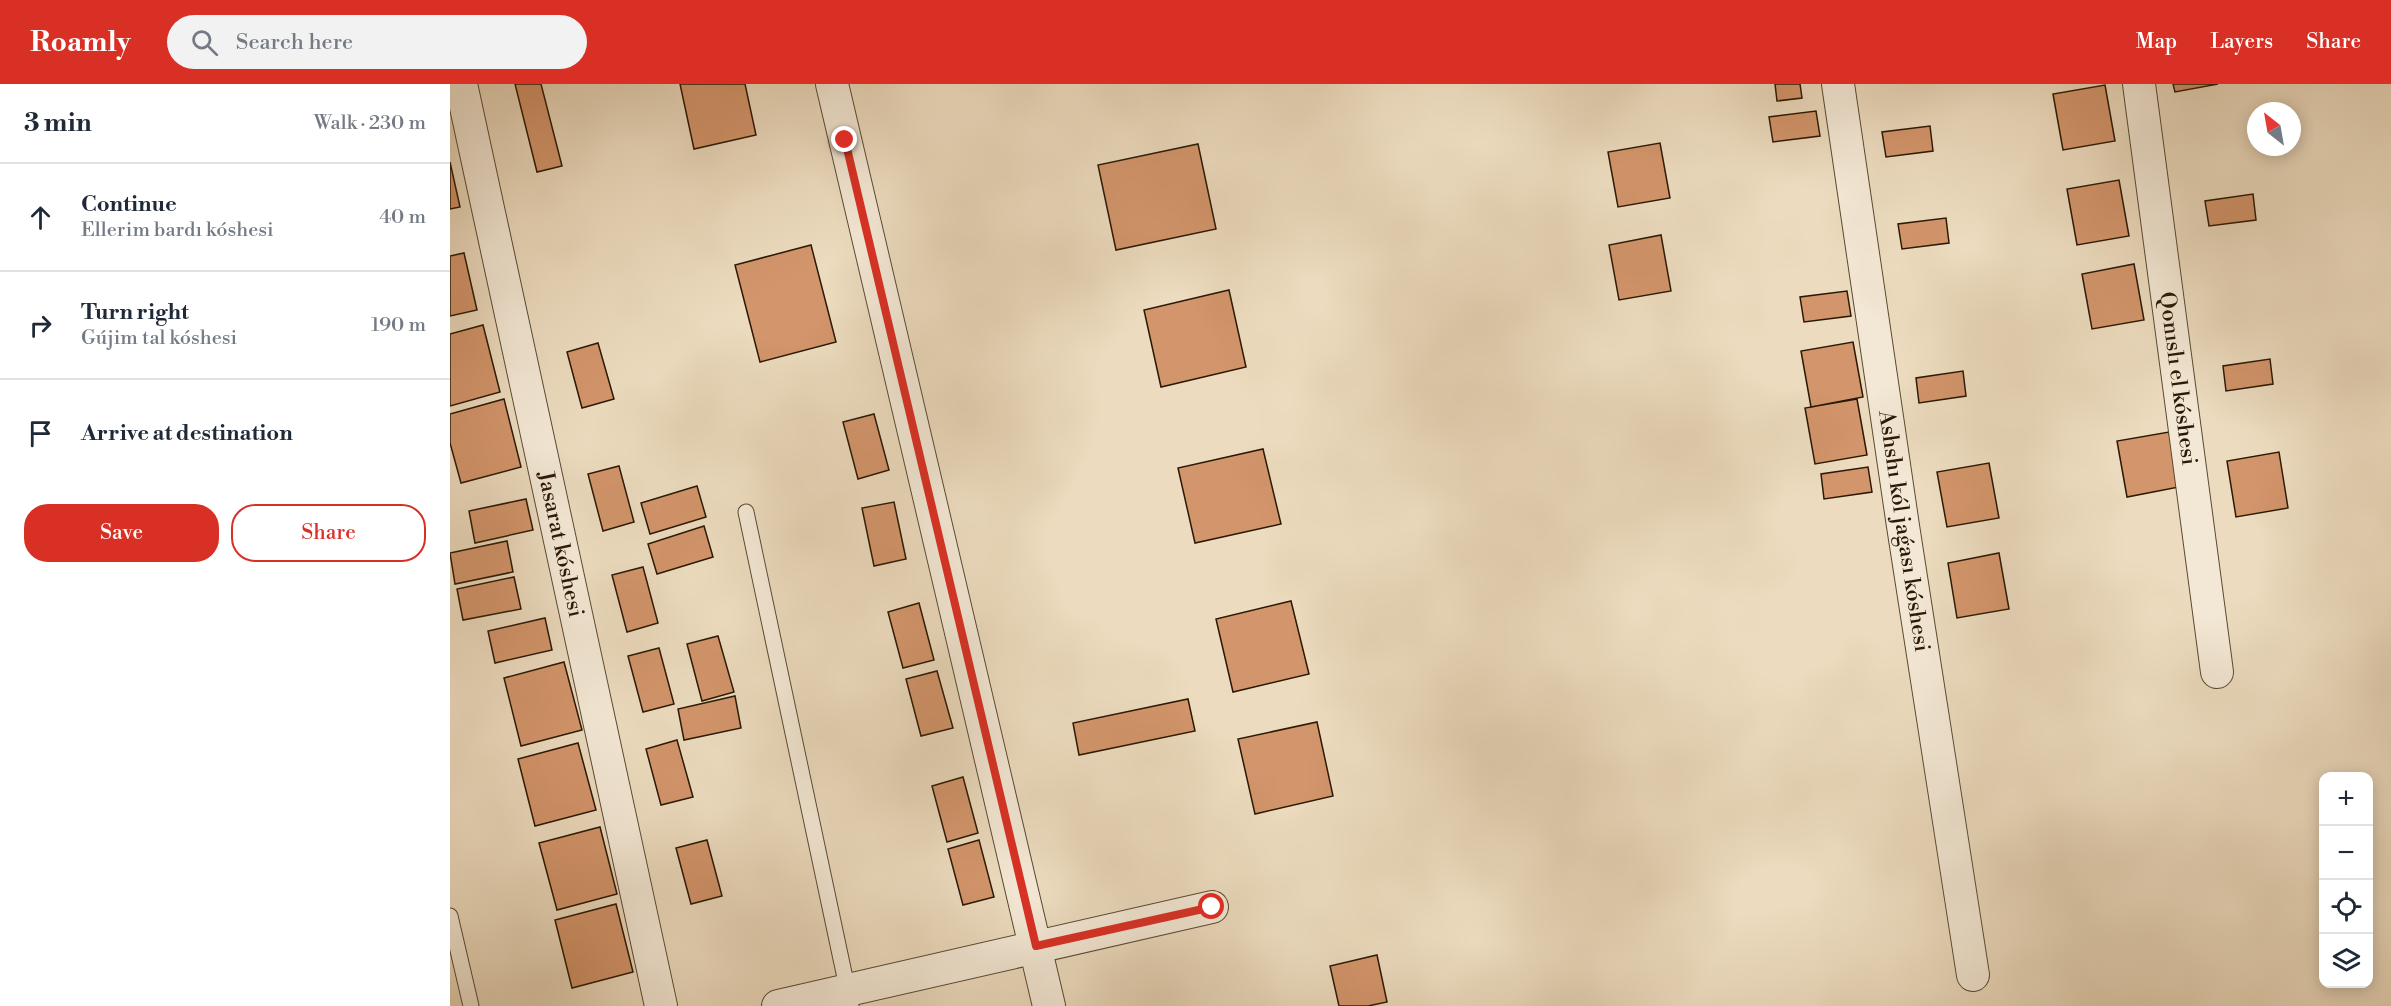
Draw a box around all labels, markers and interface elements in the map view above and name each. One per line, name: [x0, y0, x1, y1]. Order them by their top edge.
search box: [167, 15, 587, 69]
text: Roamly: [30, 25, 131, 60]
icon: search: [188, 26, 221, 59]
text: Search here: [236, 29, 353, 56]
text: Map: [2136, 29, 2177, 55]
text: Layers: [2210, 29, 2273, 55]
text: Share: [2306, 29, 2361, 55]
north arrow: [2247, 102, 2301, 156]
text: 3 min: [24, 107, 92, 139]
text: Walk · 230 m: [314, 111, 426, 136]
route end: [831, 126, 857, 152]
text: Continue: [81, 191, 177, 218]
icon: ahead: [24, 201, 57, 234]
text: 40 m: [379, 205, 426, 230]
text: Ellerim bardı kóshesi: [81, 218, 274, 243]
street label: Qonıslı el kóshesi: [2153, 290, 2203, 467]
text: Turn right: [81, 299, 189, 326]
icon: right: [24, 309, 57, 342]
text: 190 m: [371, 313, 426, 338]
text: Gújim tal kóshesi: [81, 326, 237, 351]
street label: Ashshı kól jaǵası kóshesi: [1873, 408, 1936, 654]
icon: arrive: [24, 417, 57, 450]
text: Arrive at destination: [81, 420, 293, 447]
street label: Jasarat kóshesi: [532, 468, 590, 620]
button: Save: [24, 504, 219, 562]
button: Share: [231, 504, 426, 562]
map controls: [2319, 772, 2373, 988]
button: +: [2319, 772, 2373, 826]
button: −: [2319, 826, 2373, 880]
button: locate: [2319, 880, 2373, 934]
route start: [1198, 893, 1224, 919]
button: layers: [2319, 934, 2373, 988]

